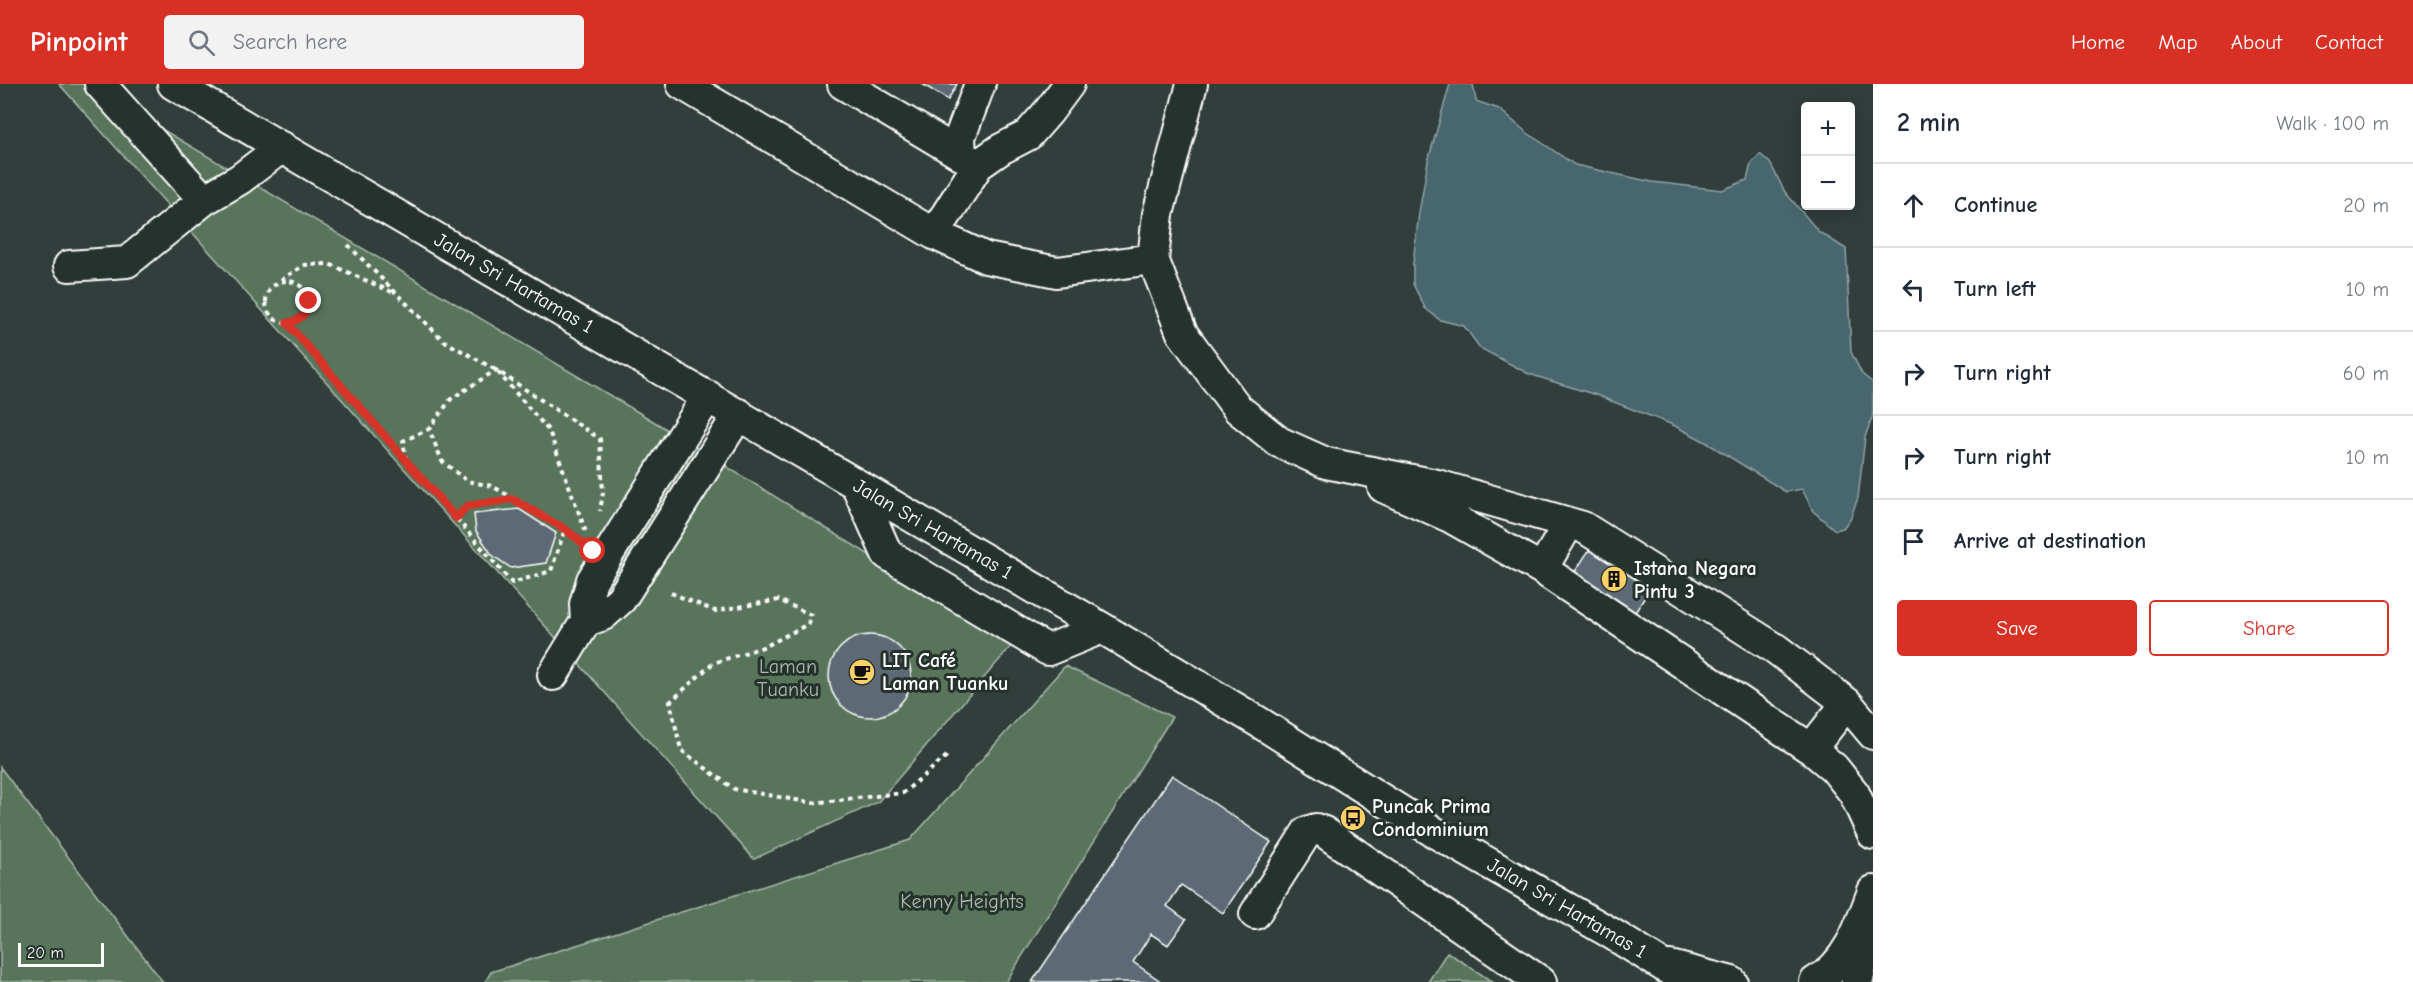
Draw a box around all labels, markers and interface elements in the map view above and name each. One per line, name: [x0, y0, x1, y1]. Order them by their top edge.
search box: [164, 15, 584, 69]
text: Pinpoint: [30, 26, 128, 58]
icon: search: [185, 26, 218, 59]
text: Search here: [233, 29, 347, 55]
text: Home: [2071, 30, 2125, 54]
text: Map: [2158, 30, 2198, 54]
text: About: [2231, 30, 2282, 54]
text: Contact: [2315, 30, 2383, 54]
map controls: [1801, 102, 1855, 210]
button: +: [1801, 102, 1855, 156]
text: 2 min: [1897, 108, 1960, 138]
text: Walk · 100 m: [2276, 112, 2389, 135]
button: −: [1801, 156, 1855, 210]
icon: ahead: [1897, 189, 1930, 222]
text: Continue: [1954, 192, 2037, 218]
text: 20 m: [2343, 194, 2389, 217]
street label: Jalan Sri Hartamas 1: [430, 228, 598, 338]
icon: left: [1897, 273, 1930, 306]
text: Turn left: [1954, 276, 2036, 302]
text: 10 m: [2346, 278, 2389, 301]
route end: [295, 287, 321, 313]
icon: right: [1897, 357, 1930, 390]
text: Turn right: [1954, 360, 2051, 386]
text: 60 m: [2343, 362, 2389, 385]
icon: right: [1897, 441, 1930, 474]
text: Turn right: [1954, 444, 2051, 470]
text: 10 m: [2346, 446, 2389, 469]
street label: Jalan Sri Hartamas 1: [849, 474, 1017, 584]
icon: arrive: [1897, 525, 1930, 558]
text: Arrive at destination: [1954, 528, 2146, 554]
route start: [579, 537, 605, 563]
place label: Istana Negara Pintu 3: [1634, 557, 1757, 603]
building icon: Istana Negara Pintu 3: [1599, 564, 1629, 594]
button: Save: [1897, 600, 2137, 656]
button: Share: [2149, 600, 2389, 656]
place label: LIT Café Laman Tuanku: [882, 649, 1008, 695]
park label: Laman Tuanku: [757, 655, 819, 701]
cafe icon: LIT Café Laman Tuanku: [847, 657, 877, 687]
place label: Puncak Prima Condominium: [1372, 795, 1491, 841]
bus stop icon: Puncak Prima Condominium: [1338, 803, 1368, 833]
street label: Jalan Sri Hartamas 1: [1483, 853, 1651, 963]
park label: Kenny Heights: [900, 890, 1024, 913]
scale bar: [18, 940, 104, 968]
text: 20 m: [27, 944, 64, 962]

